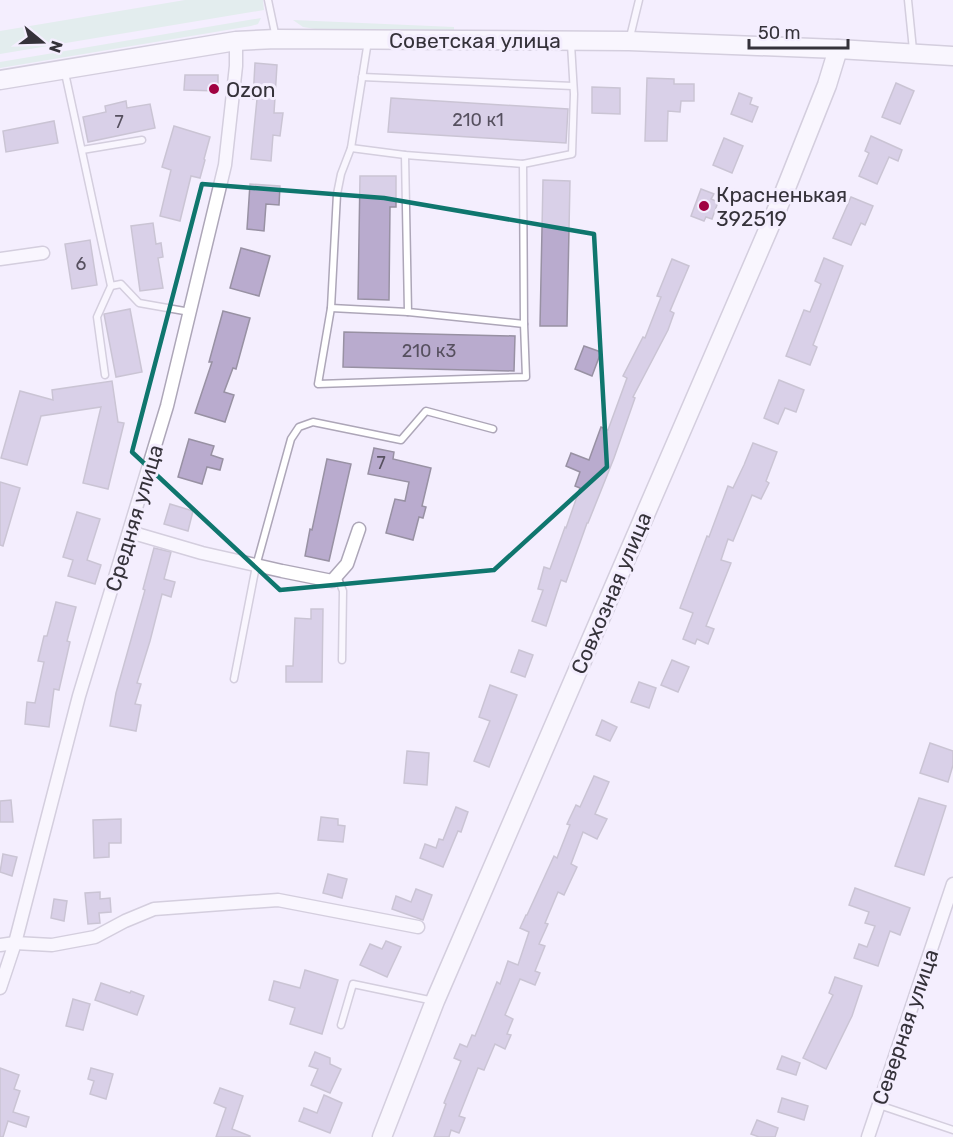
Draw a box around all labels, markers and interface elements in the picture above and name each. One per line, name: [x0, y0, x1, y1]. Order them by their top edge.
north arrow: [12, 12, 72, 72]
scale bar: [749, 12, 848, 50]
text: 50 m: [758, 22, 801, 44]
street label: Советская улица: [389, 28, 561, 53]
text: N: [45, 38, 67, 55]
place label: Ozon: [226, 77, 276, 102]
marker: Ozon: [207, 82, 221, 96]
house number: 210 к1: [452, 109, 504, 131]
house number: 7: [114, 111, 124, 133]
place label: Красненькая 392519: [716, 182, 847, 231]
marker: Красненькая 392519: [697, 199, 711, 213]
house number: 6: [76, 253, 87, 275]
house number: 210 к3: [402, 340, 456, 362]
street label: Средняя улица: [100, 442, 168, 594]
house number: 7: [376, 452, 386, 474]
street label: Совхозная улица: [566, 508, 656, 678]
street label: Северная улица: [867, 946, 943, 1108]

